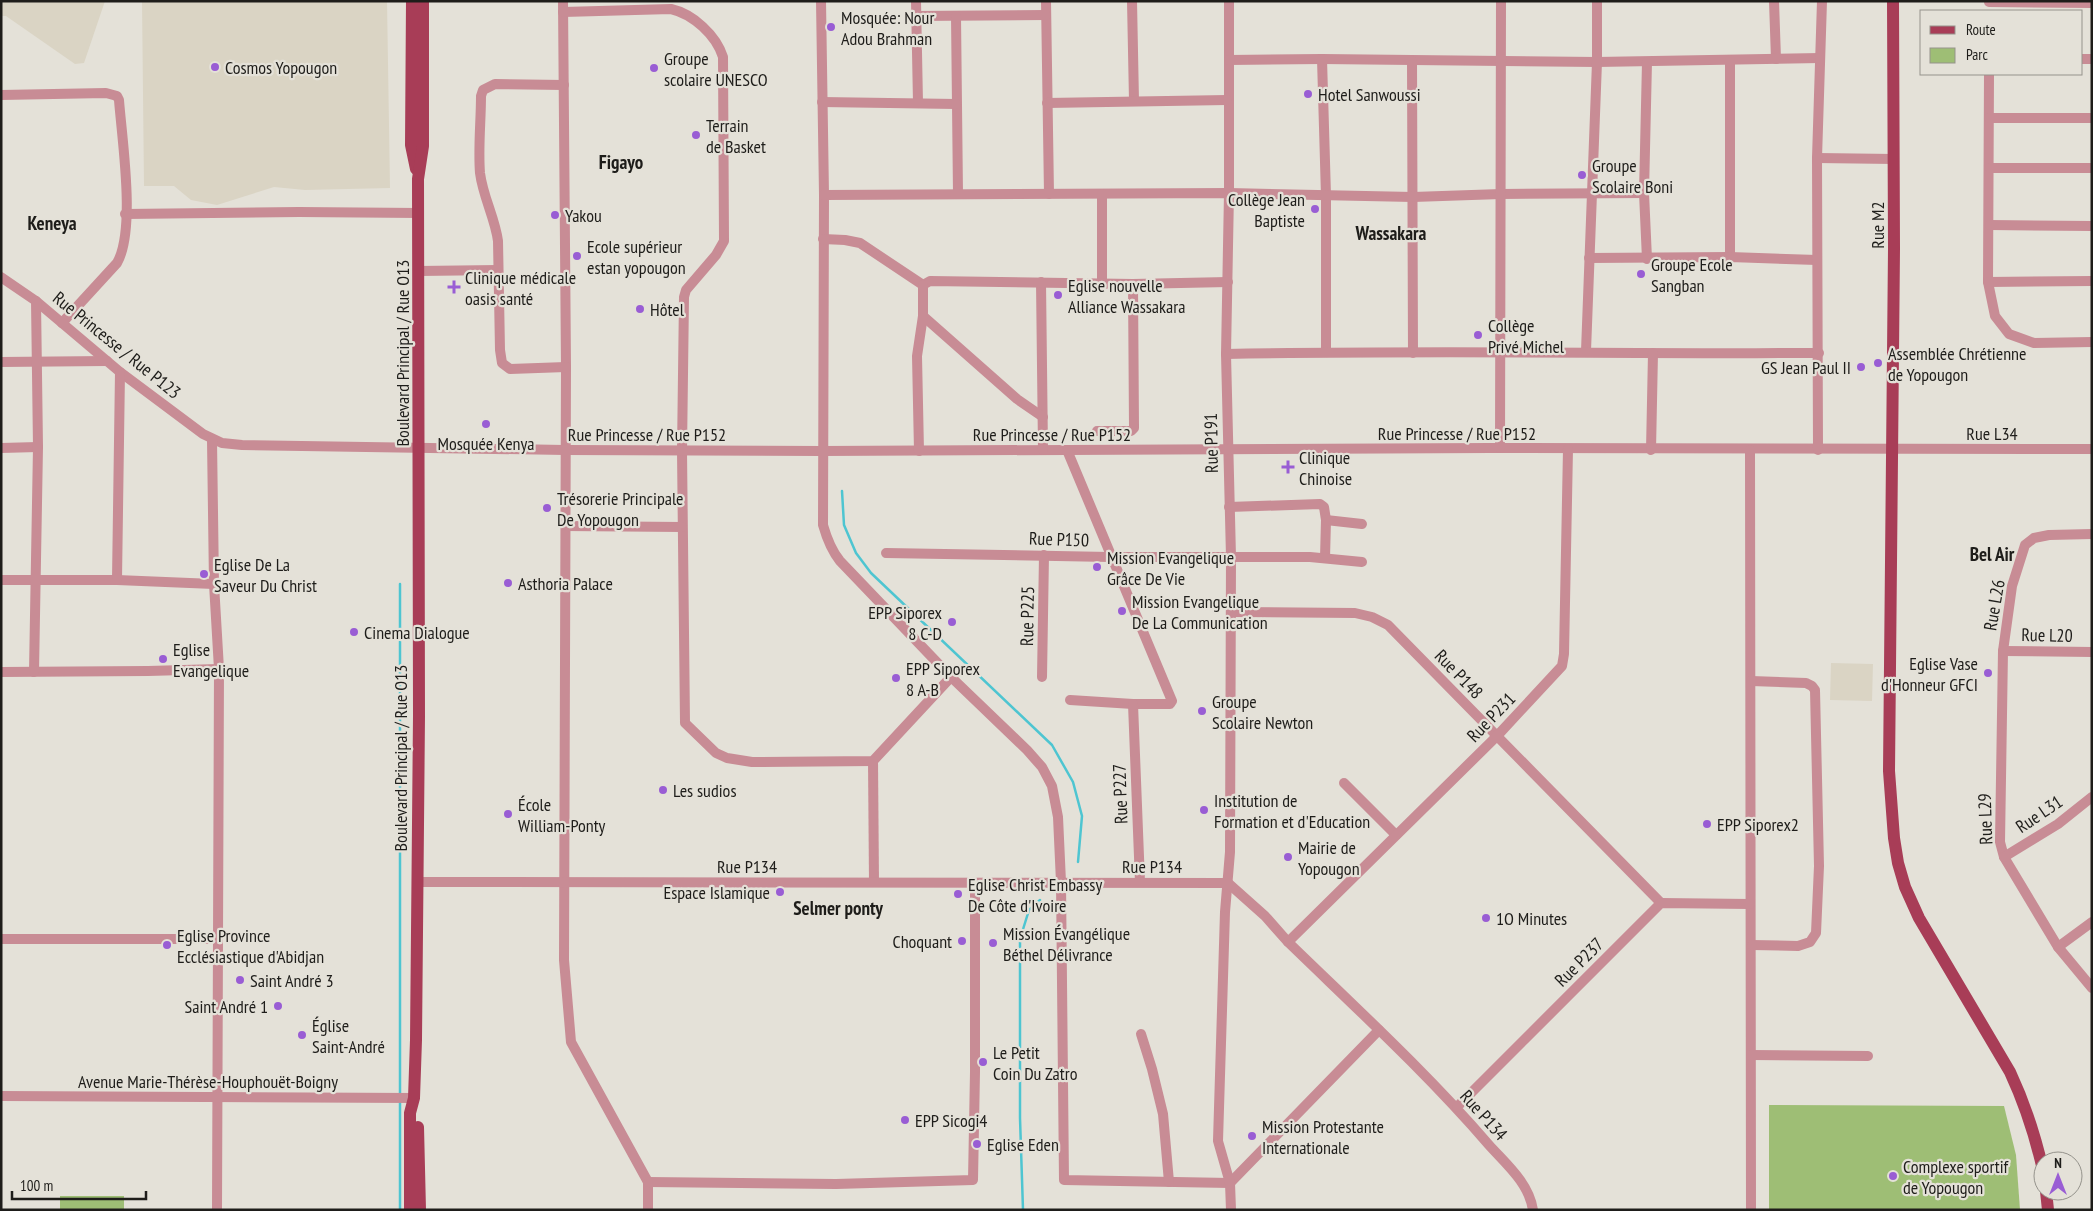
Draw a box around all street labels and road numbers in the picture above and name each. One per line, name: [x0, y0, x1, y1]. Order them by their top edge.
street label: Rue M2: [1866, 201, 1889, 249]
street label: Boulevard Principal / Rue O13: [391, 260, 414, 446]
street label: Rue Princesse / Rue P123: [48, 286, 186, 404]
street label: Rue P191: [1199, 413, 1223, 473]
street label: Rue Princesse / Rue P152: [1378, 422, 1536, 445]
street label: Rue L34: [1966, 422, 2018, 445]
street label: Rue Princesse / Rue P152: [568, 423, 726, 446]
street label: Rue Princesse / Rue P152: [973, 423, 1131, 446]
street label: Rue P150: [1029, 526, 1089, 552]
street label: Rue L26: [1978, 578, 2010, 632]
street label: Rue P225: [1015, 586, 1039, 646]
street label: Rue L20: [2021, 623, 2073, 647]
street label: Rue P148: [1430, 644, 1488, 704]
street label: Boulevard Principal / Rue O13: [389, 665, 412, 851]
street label: Rue P231: [1462, 687, 1520, 747]
street label: Rue P227: [1107, 764, 1133, 824]
street label: Rue L31: [2011, 790, 2067, 838]
street label: Rue L29: [1973, 793, 1997, 845]
street label: Rue P134: [717, 855, 777, 878]
street label: Rue P134: [1122, 855, 1182, 878]
street label: Rue P237: [1550, 933, 1608, 991]
street label: Avenue Marie-Thérèse-Houphouët-Boigny: [78, 1070, 338, 1093]
street label: Rue P134: [1455, 1085, 1513, 1145]

